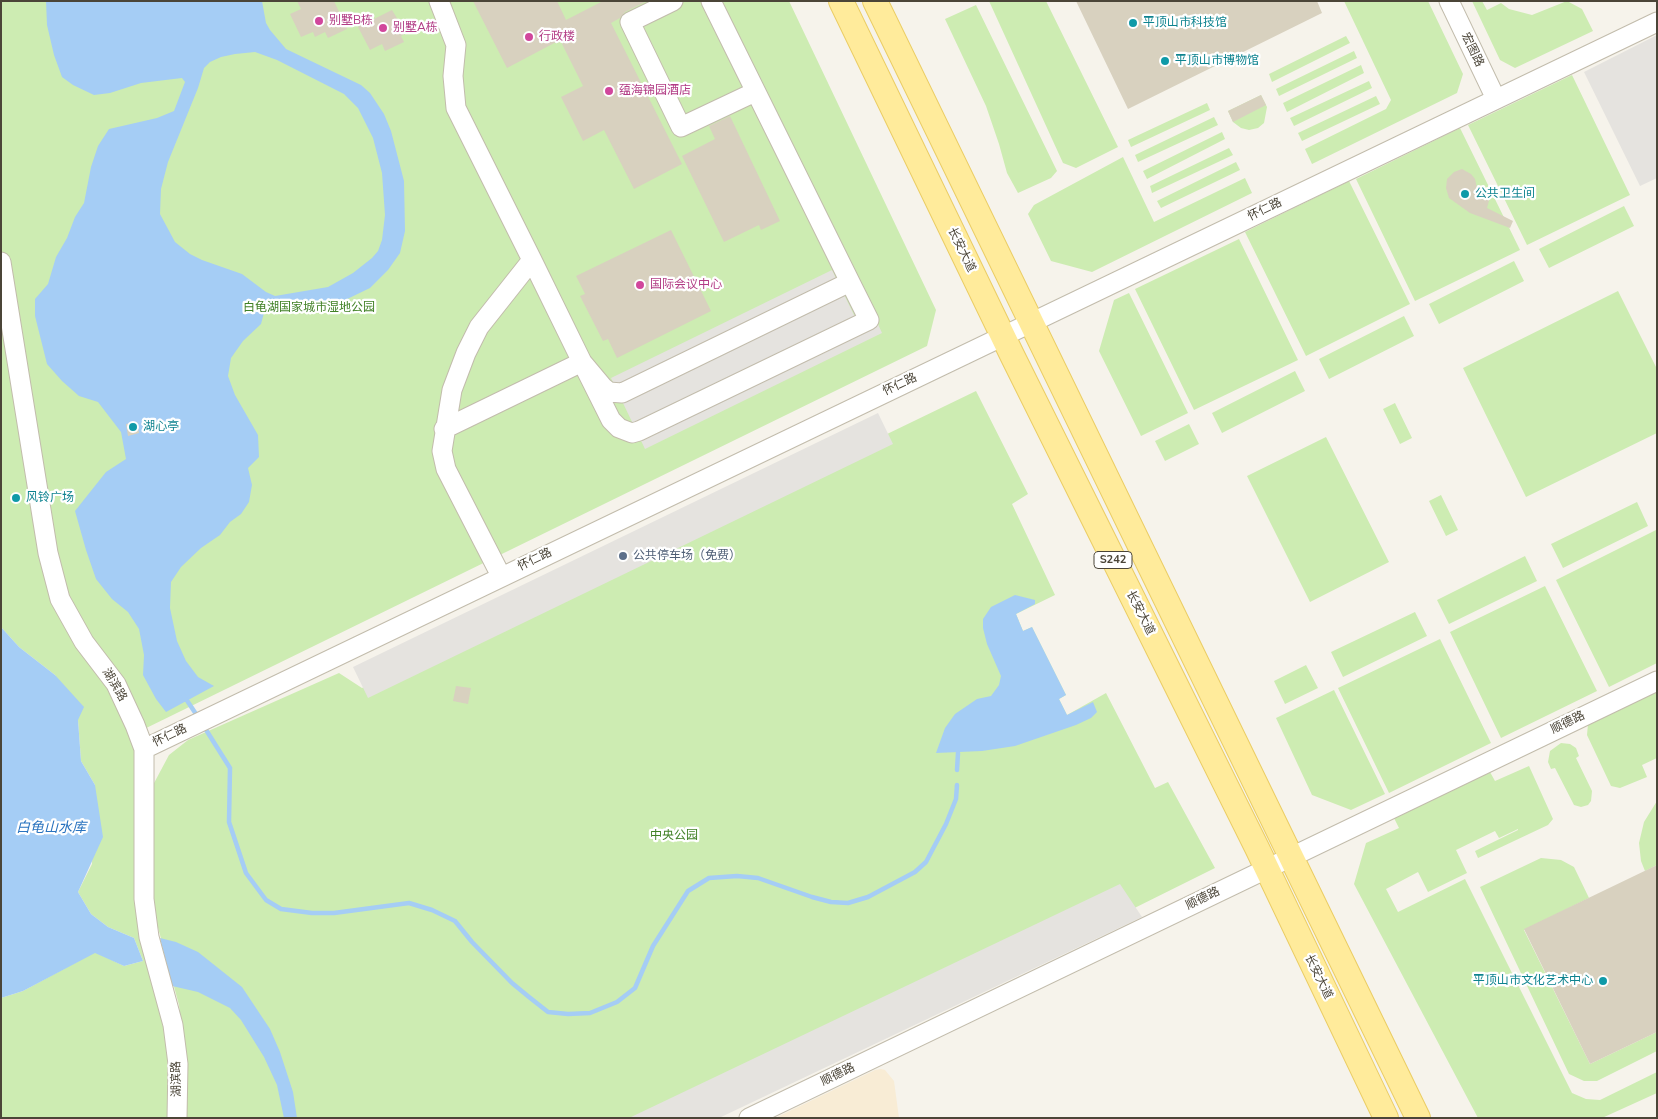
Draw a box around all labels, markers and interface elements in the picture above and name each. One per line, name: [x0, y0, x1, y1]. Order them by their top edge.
place label: 别墅B栋: [329, 14, 373, 28]
marker: 别墅B栋: [313, 15, 325, 27]
place label: 平顶山市科技馆: [1143, 16, 1227, 30]
marker: 平顶山市科技馆: [1127, 17, 1139, 29]
place label: 别墅A栋: [393, 21, 438, 35]
marker: 别墅A栋: [377, 22, 389, 34]
place label: 行政楼: [539, 30, 575, 44]
marker: 行政楼: [523, 31, 535, 43]
street label: 宏图路: [1458, 31, 1486, 69]
place label: 平顶山市博物馆: [1175, 54, 1259, 68]
marker: 平顶山市博物馆: [1159, 55, 1171, 67]
place label: 蕴海锦园酒店: [619, 84, 691, 98]
marker: 蕴海锦园酒店: [603, 85, 615, 97]
place label: 公共卫生间: [1475, 187, 1535, 201]
marker: 公共卫生间: [1459, 188, 1471, 200]
street label: 怀仁路: [1246, 196, 1284, 224]
street label: 长安大道: [944, 225, 978, 275]
place label: 国际会议中心: [650, 278, 722, 292]
marker: 国际会议中心: [634, 279, 646, 291]
park label: 白龟湖国家城市湿地公园: [243, 301, 375, 315]
street label: 怀仁路: [881, 371, 919, 399]
place label: 湖心亭: [143, 420, 179, 434]
marker: 湖心亭: [127, 421, 139, 433]
place label: 风铃广场: [26, 491, 74, 505]
marker: 风铃广场: [10, 492, 22, 504]
street label: 怀仁路: [516, 546, 554, 574]
place label: 公共停车场（免费）: [633, 549, 741, 563]
marker: 公共停车场（免费）: [617, 550, 629, 562]
road number: S242: [1094, 552, 1132, 568]
street label: 长安大道: [1123, 588, 1157, 638]
street label: 湖滨路: [99, 666, 129, 704]
street label: 顺德路: [1549, 709, 1587, 737]
street label: 怀仁路: [151, 722, 189, 750]
water label: 白龟山水库: [16, 821, 86, 837]
park label: 中央公园: [650, 829, 698, 843]
street label: 顺德路: [1184, 885, 1222, 913]
street label: 长安大道: [1301, 952, 1335, 1002]
place label: 平顶山市文化艺术中心: [1473, 974, 1593, 988]
marker: 平顶山市文化艺术中心: [1597, 975, 1609, 987]
street label: 湖滨路: [169, 1061, 185, 1097]
street label: 顺德路: [819, 1061, 857, 1089]

